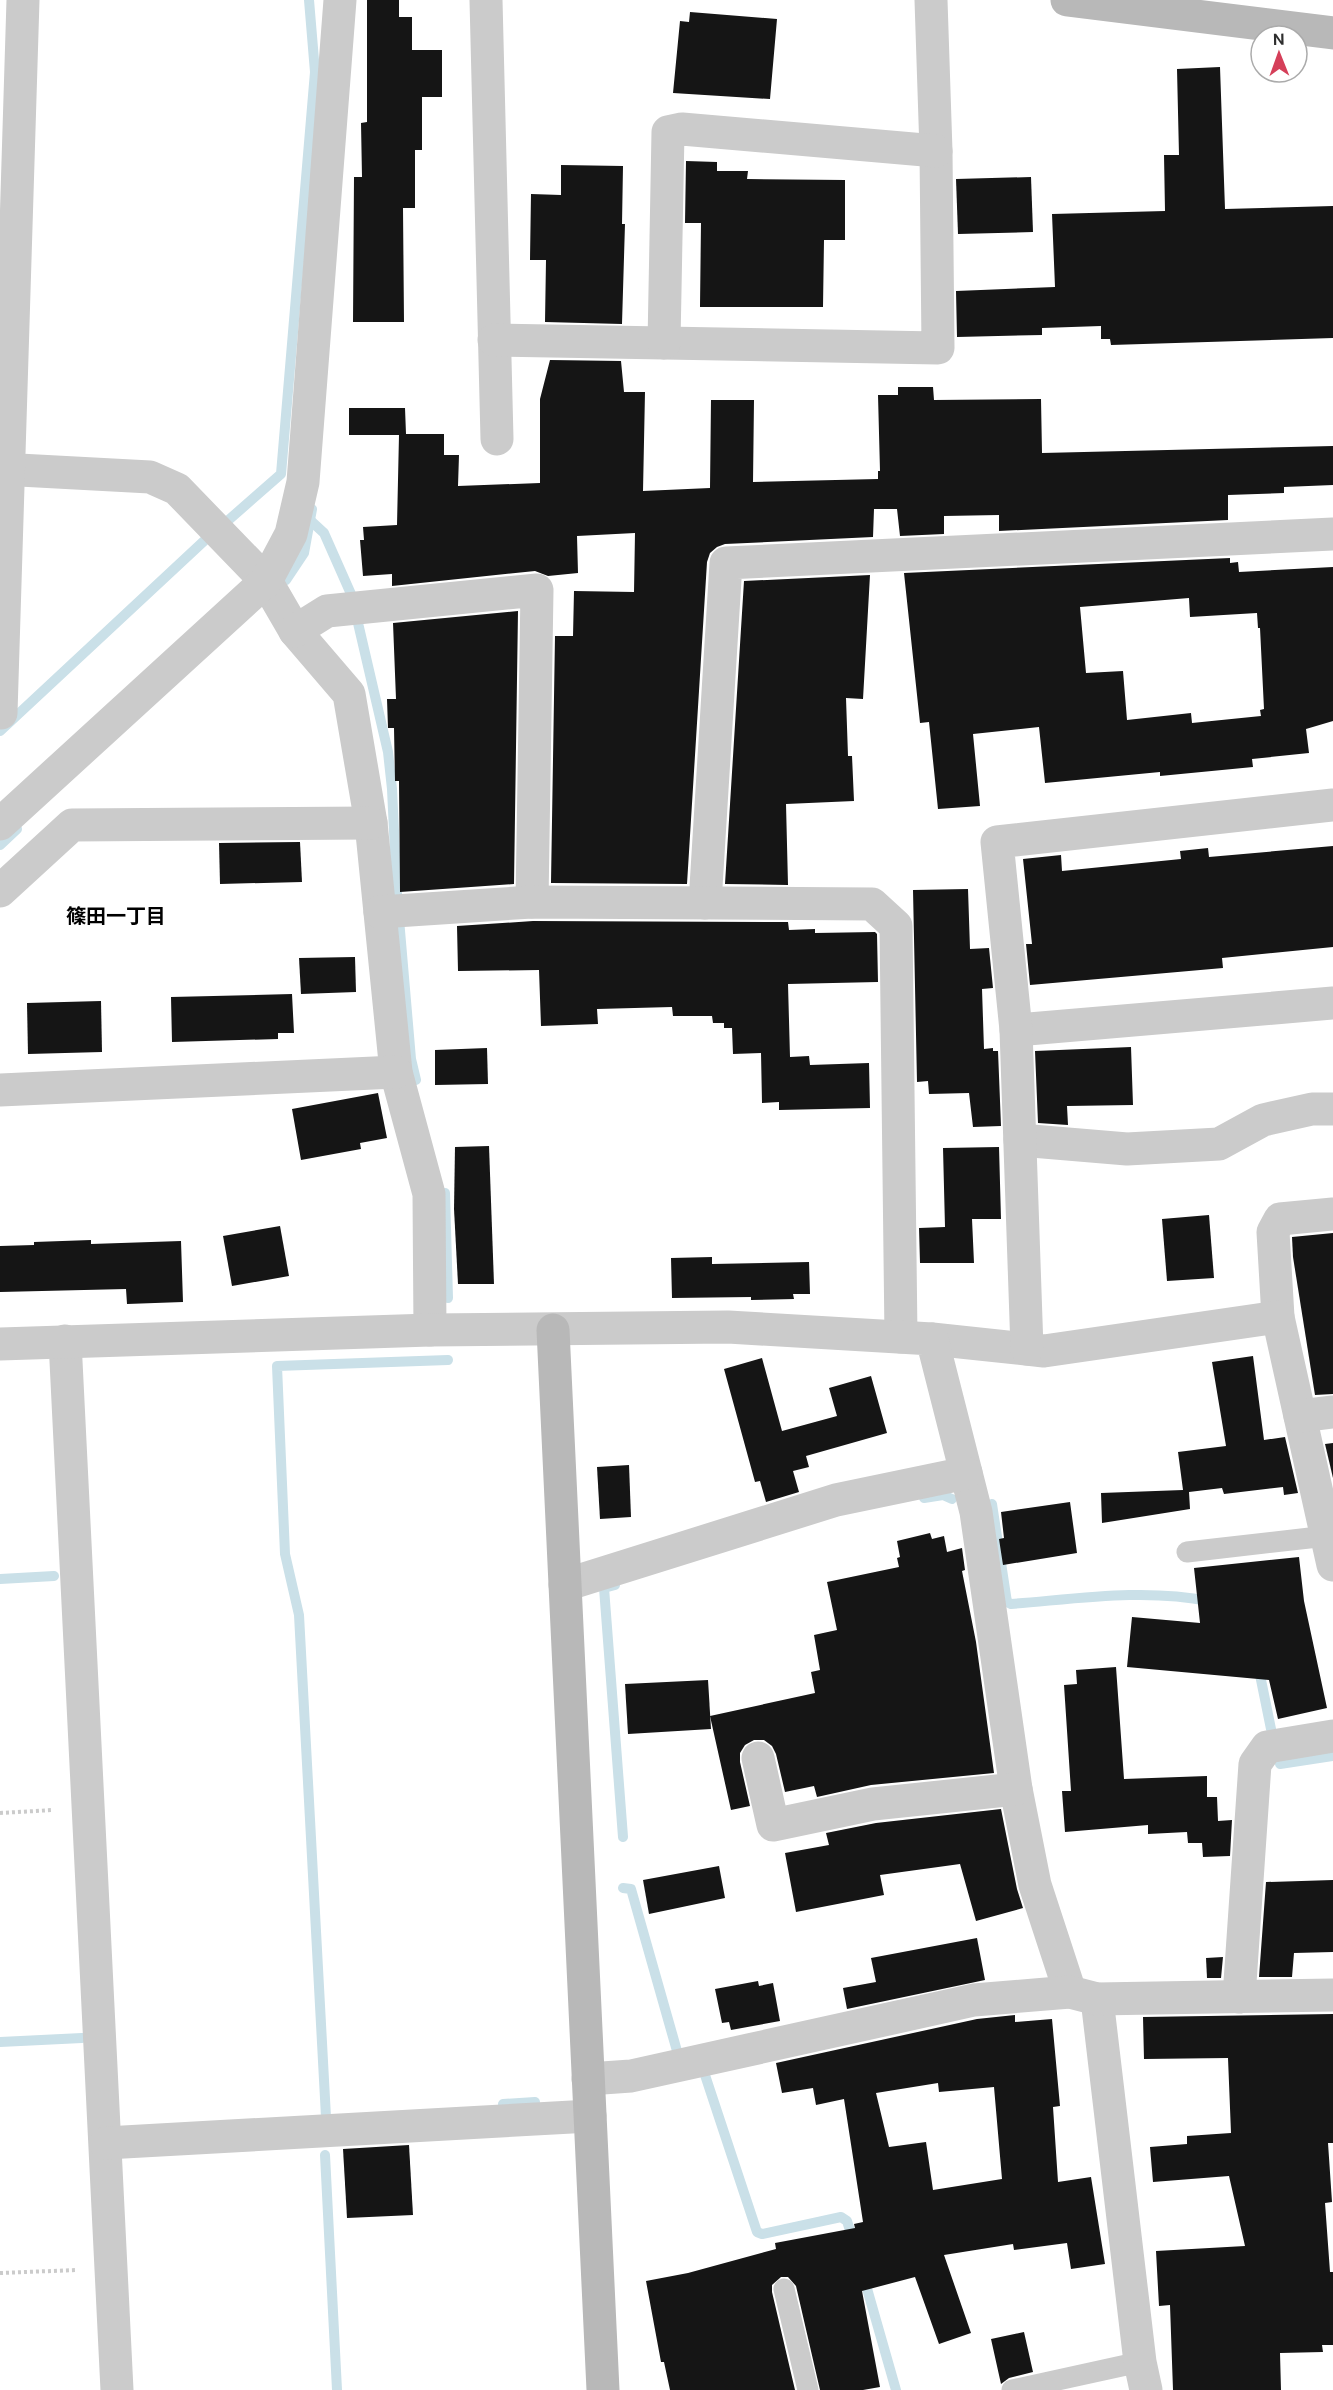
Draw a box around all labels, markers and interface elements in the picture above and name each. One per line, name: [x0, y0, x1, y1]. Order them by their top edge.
north arrow: [1249, 24, 1309, 84]
text: N: [1273, 29, 1285, 50]
district label: 篠田一丁目: [66, 903, 166, 929]

